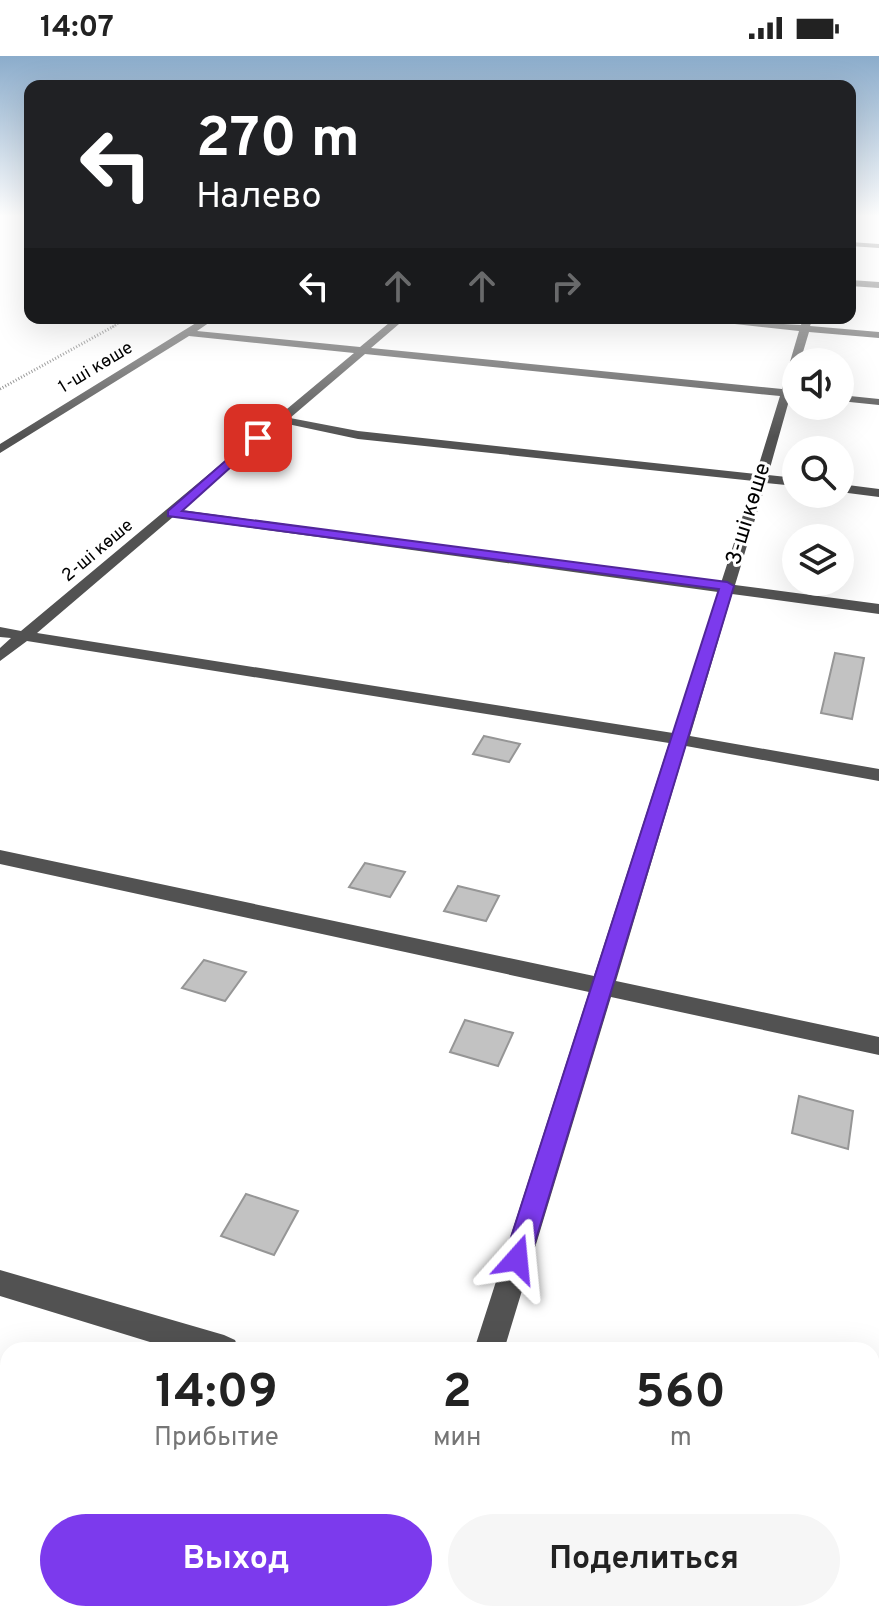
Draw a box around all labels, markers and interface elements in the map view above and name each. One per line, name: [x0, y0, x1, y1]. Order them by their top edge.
text: 14:07: [40, 10, 114, 47]
text: 270 m: [196, 106, 360, 176]
icon: left: [64, 112, 168, 216]
text: Налево: [196, 175, 322, 221]
icon: left: [292, 264, 336, 308]
icon: ahead: [376, 264, 420, 308]
icon: ahead: [460, 264, 504, 308]
icon: right: [544, 264, 588, 308]
street label: 1-ші көше: [55, 337, 137, 399]
map controls: [782, 348, 854, 596]
button: sound: [782, 348, 854, 420]
pin: [224, 404, 292, 472]
icon: arrive: [236, 416, 280, 460]
button: search: [782, 436, 854, 508]
street label: 3-ші көше: [721, 460, 777, 568]
street label: 2-ші көше: [58, 514, 138, 588]
button: layers: [782, 524, 854, 596]
position arrow: [475, 1217, 559, 1301]
text: 14:09: [155, 1364, 278, 1424]
text: 2: [442, 1364, 472, 1424]
text: 560: [635, 1364, 726, 1424]
text: Прибытие: [154, 1422, 279, 1455]
text: мин: [433, 1422, 481, 1455]
text: m: [670, 1422, 692, 1455]
button: Выход: [40, 1514, 432, 1606]
button: Поделиться: [448, 1514, 840, 1606]

